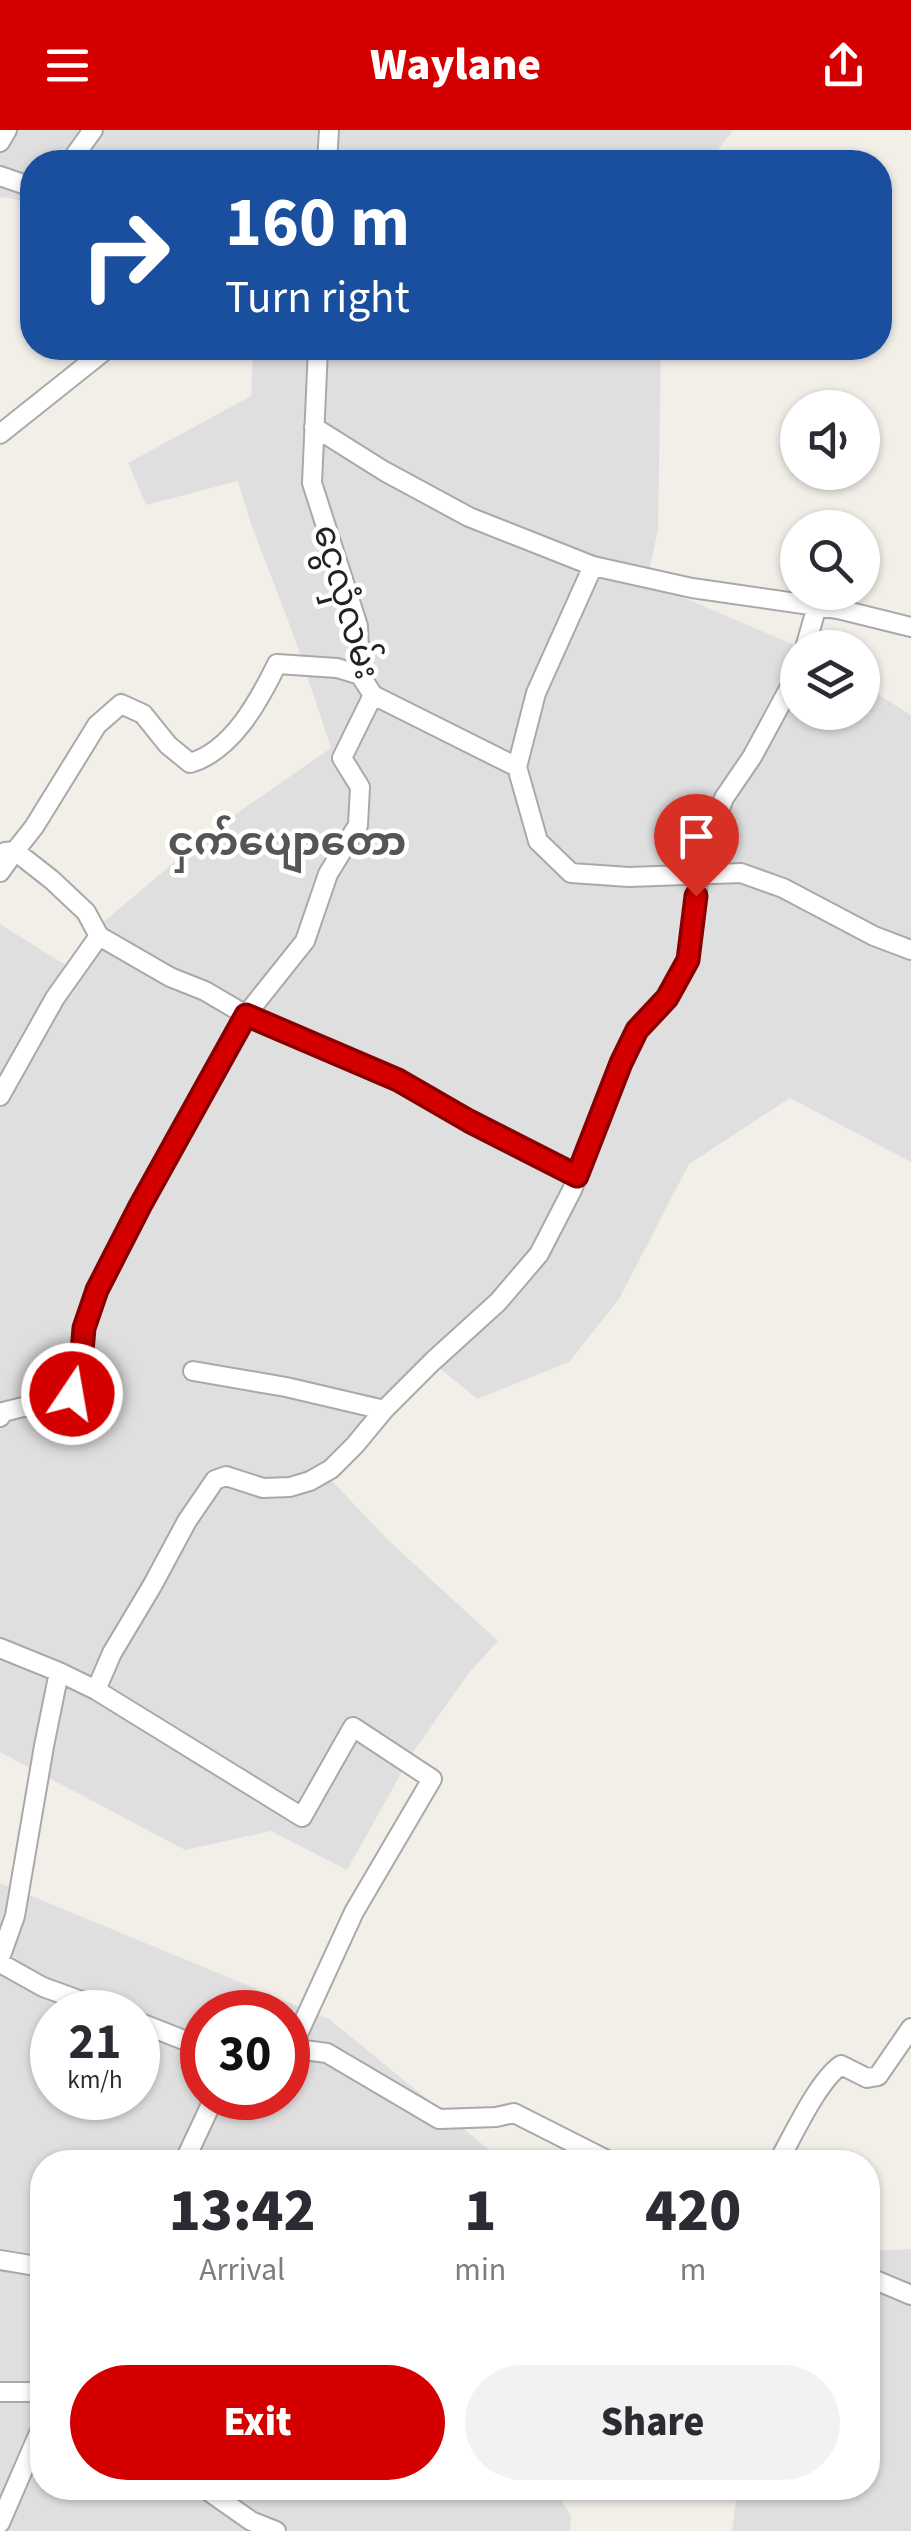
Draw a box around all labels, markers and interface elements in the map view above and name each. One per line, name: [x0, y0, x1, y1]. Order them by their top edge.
text: Waylane: [370, 33, 541, 97]
icon: menu: [40, 38, 95, 93]
icon: share: [816, 38, 871, 93]
text: 160 m: [225, 173, 410, 273]
icon: right: [60, 190, 190, 320]
text: Turn right: [225, 266, 410, 330]
map controls: [780, 390, 880, 730]
button: sound: [780, 390, 880, 490]
button: search: [780, 510, 880, 610]
street label: ငွေလှံလမ်း: [298, 519, 392, 686]
button: layers: [780, 630, 880, 730]
pin: [654, 794, 739, 897]
icon: arrive: [669, 809, 724, 864]
district label: ငှက်ပျောတော: [168, 814, 406, 874]
position arrow: [20, 1342, 124, 1446]
speed limit sign: 30: [180, 1990, 310, 2120]
text: 21: [69, 2007, 121, 2078]
text: km/h: [67, 2062, 123, 2098]
text: 13:42: [169, 2169, 316, 2254]
text: 1: [464, 2169, 496, 2254]
text: 420: [645, 2169, 741, 2254]
text: Arrival: [199, 2247, 285, 2293]
text: min: [454, 2247, 506, 2293]
text: m: [680, 2247, 706, 2293]
button: Exit: [70, 2365, 445, 2480]
button: Share: [465, 2365, 840, 2480]

